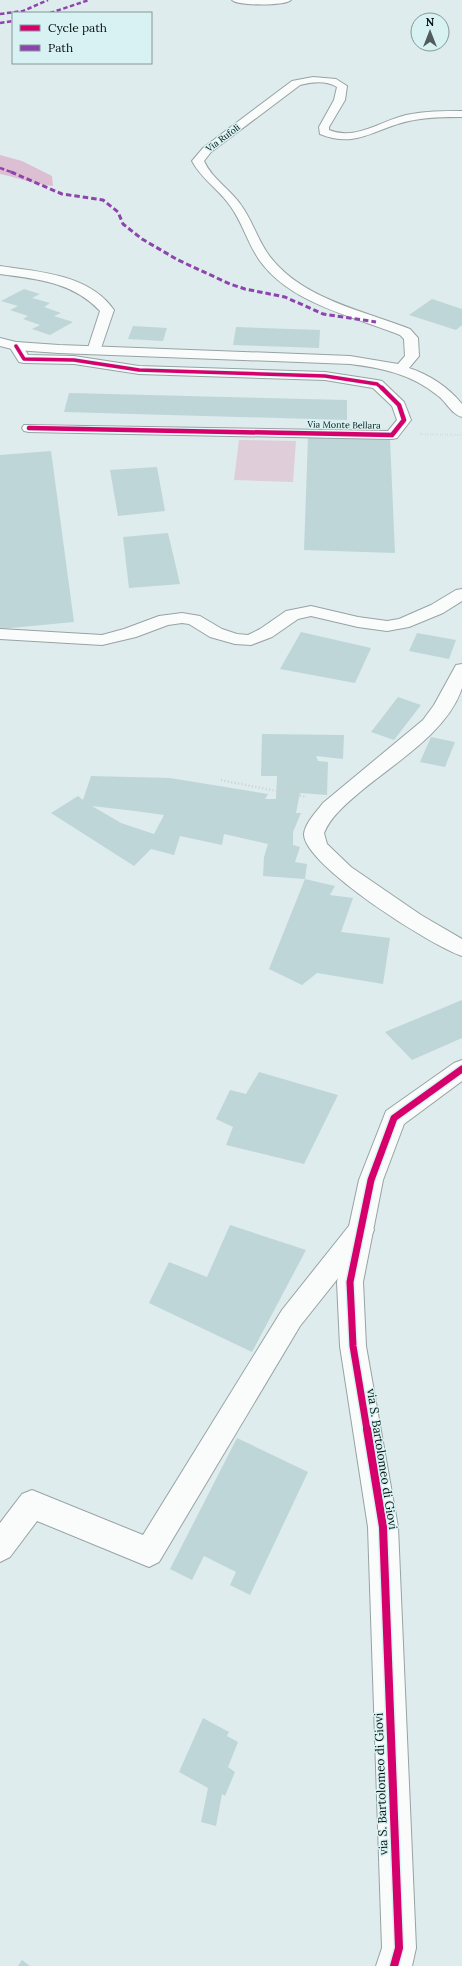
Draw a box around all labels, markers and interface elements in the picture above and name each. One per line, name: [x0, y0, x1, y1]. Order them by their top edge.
legend: [12, 12, 152, 64]
north arrow: [410, 12, 450, 52]
text: N: [426, 15, 435, 29]
text: Cycle path: [48, 20, 107, 35]
text: Path: [48, 40, 73, 55]
street label: Via Rufoli: [203, 121, 242, 154]
street label: Via Monte Bellara: [306, 418, 381, 431]
street label: via S. Bartolomeo di Giovi: [364, 1387, 401, 1530]
street label: via S. Bartolomeo di Giovi: [371, 1713, 390, 1856]

